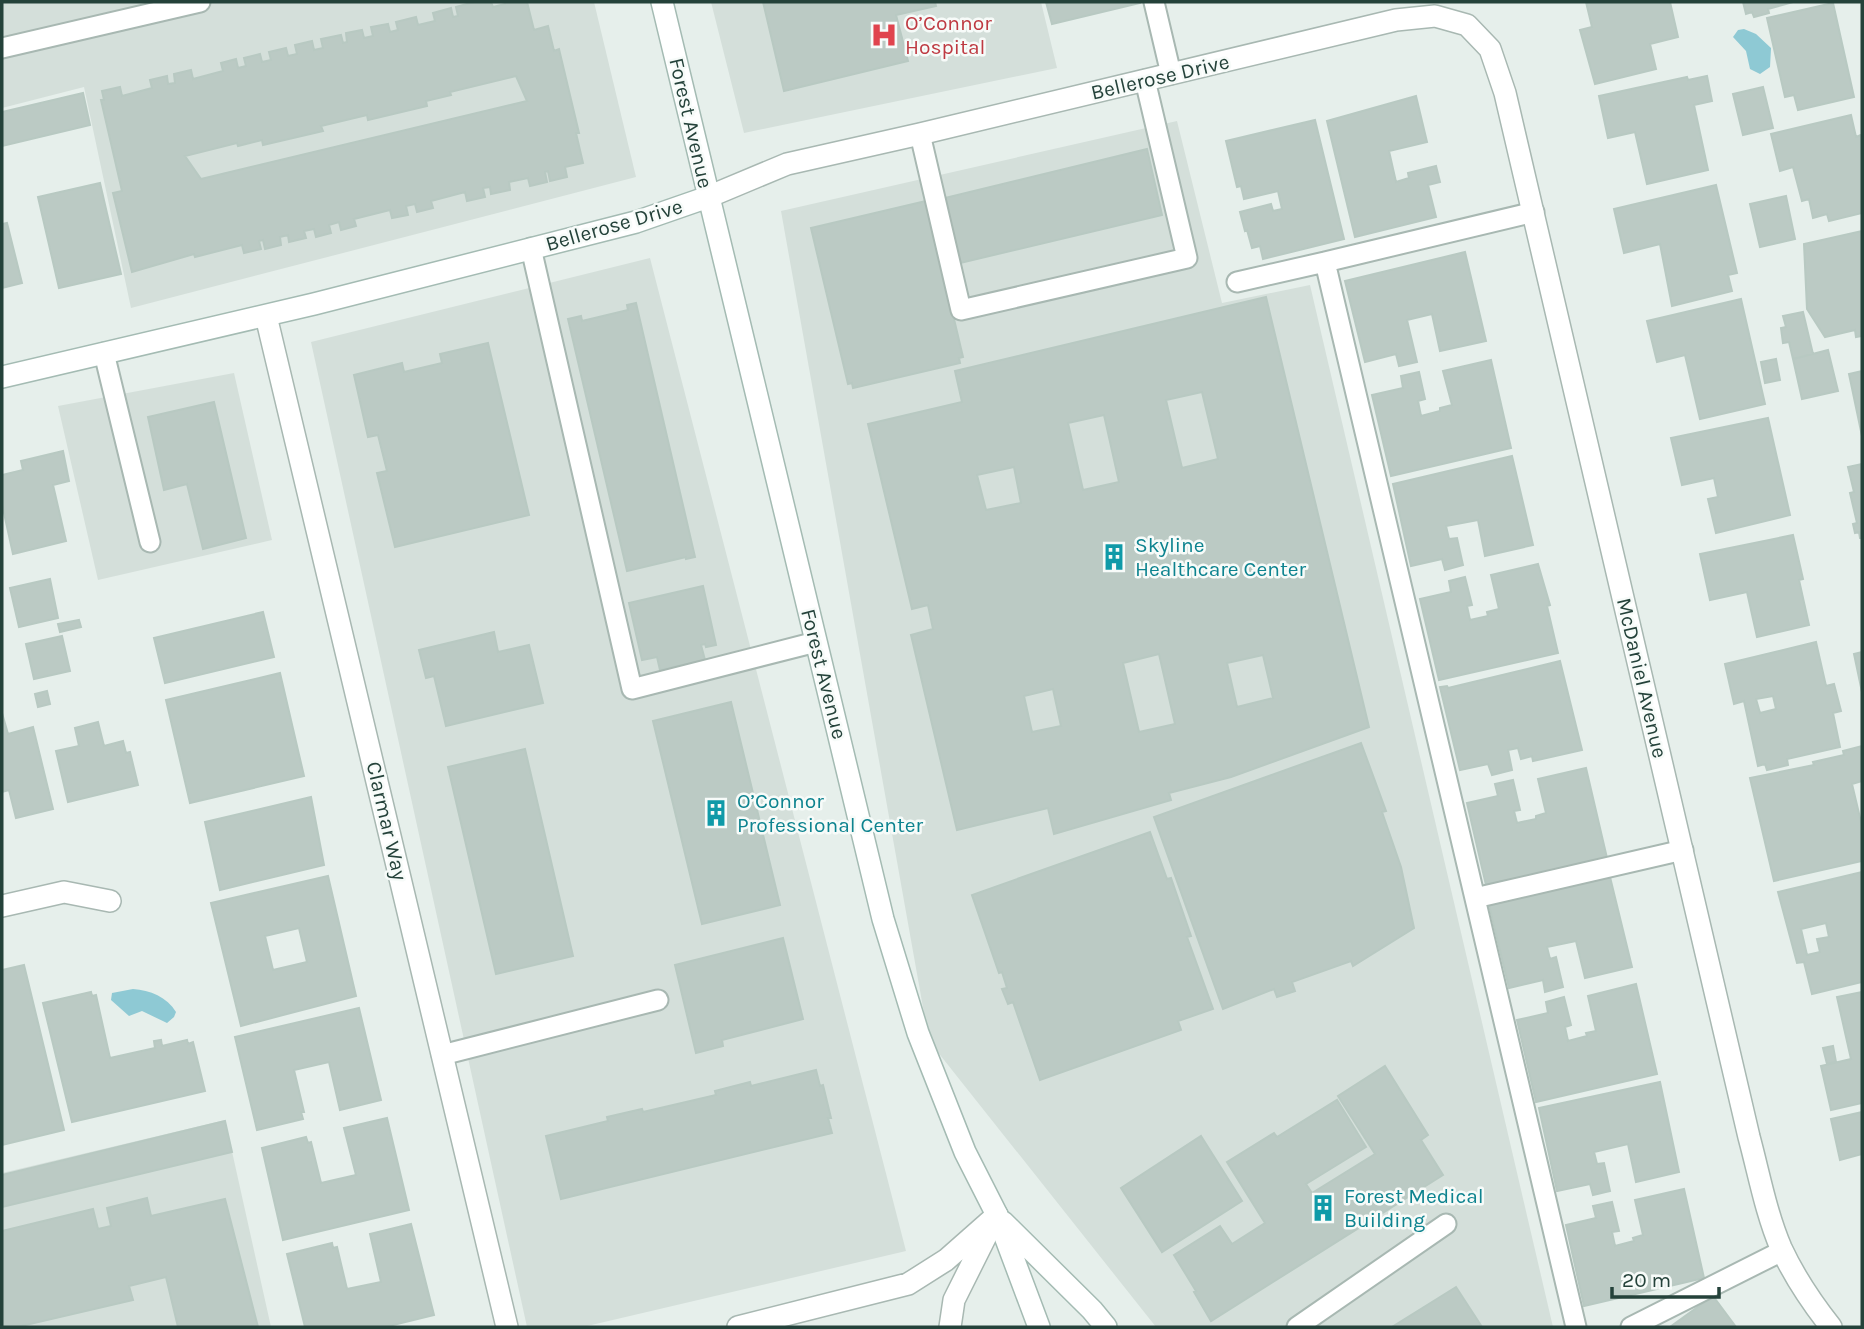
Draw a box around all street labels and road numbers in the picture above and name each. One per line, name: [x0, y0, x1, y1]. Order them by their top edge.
street label: Bellerose Drive: [1088, 49, 1232, 105]
street label: Forest Avenue: [664, 55, 718, 191]
street label: Bellerose Drive: [543, 194, 685, 256]
street label: McDaniel Avenue: [1612, 596, 1672, 760]
street label: Forest Avenue: [796, 606, 852, 742]
street label: Clarmar Way: [362, 759, 412, 883]

